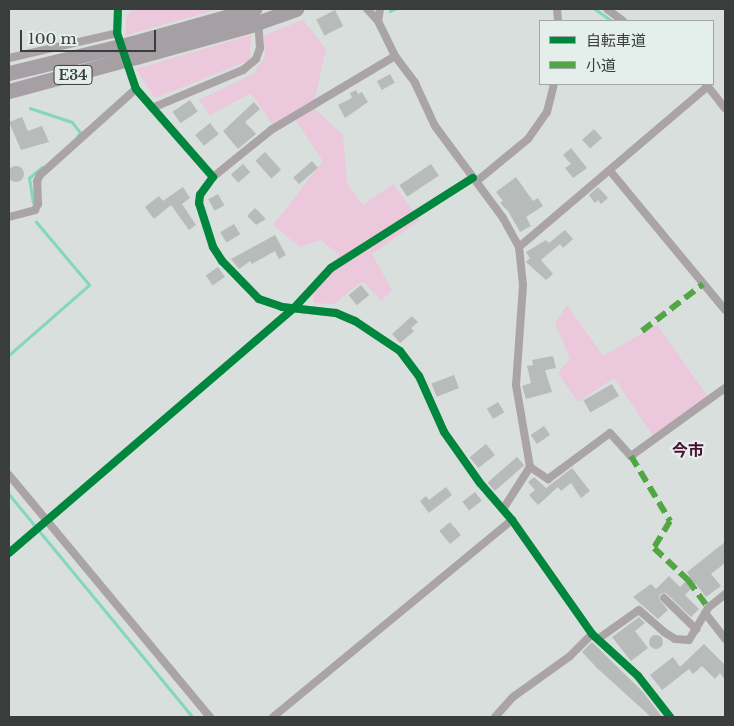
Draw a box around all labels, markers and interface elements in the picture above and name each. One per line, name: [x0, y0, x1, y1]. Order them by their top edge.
scale bar: [22, 20, 159, 52]
legend: [539, 20, 714, 85]
text: 100 m: [28, 29, 77, 48]
text: 自転車道: [586, 31, 646, 50]
text: 小道: [586, 56, 616, 75]
road number: E34: [53, 64, 93, 86]
district label: 今市: [672, 440, 704, 460]

